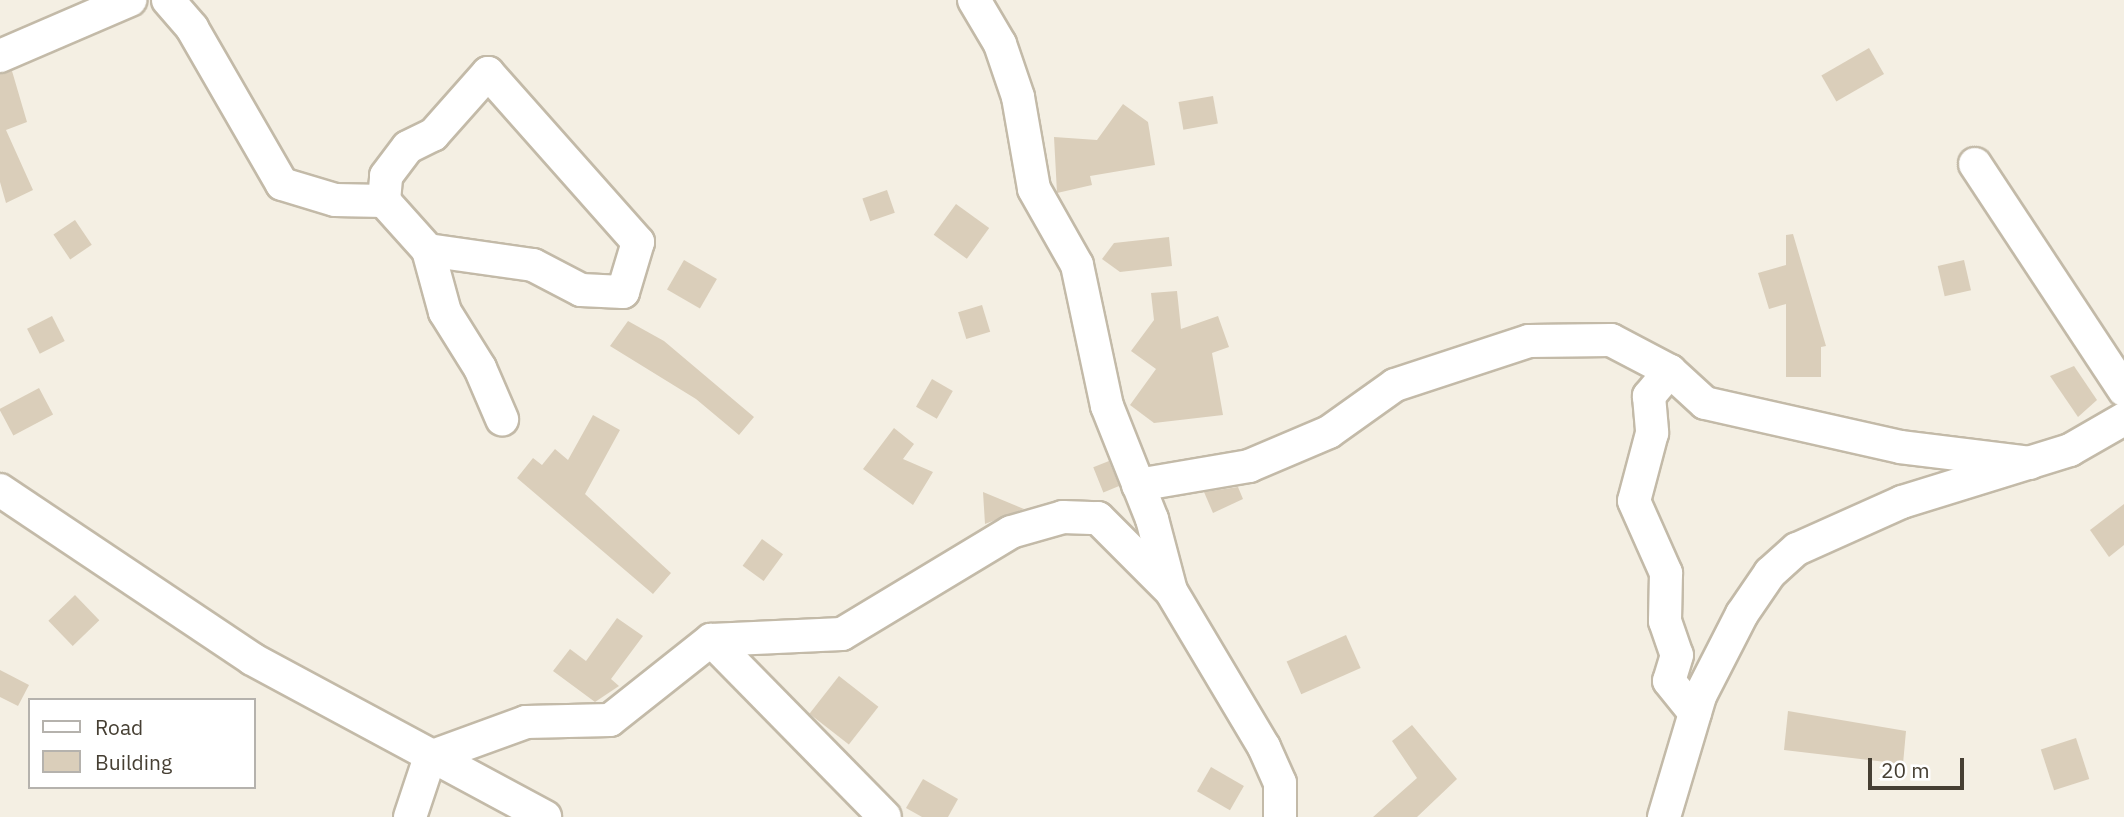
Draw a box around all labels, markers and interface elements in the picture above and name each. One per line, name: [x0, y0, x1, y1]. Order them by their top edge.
legend: [28, 698, 256, 789]
text: Road: [95, 713, 143, 741]
scale bar: [1872, 744, 1968, 788]
text: Building: [95, 748, 172, 776]
text: 20 m: [1881, 756, 1930, 784]

